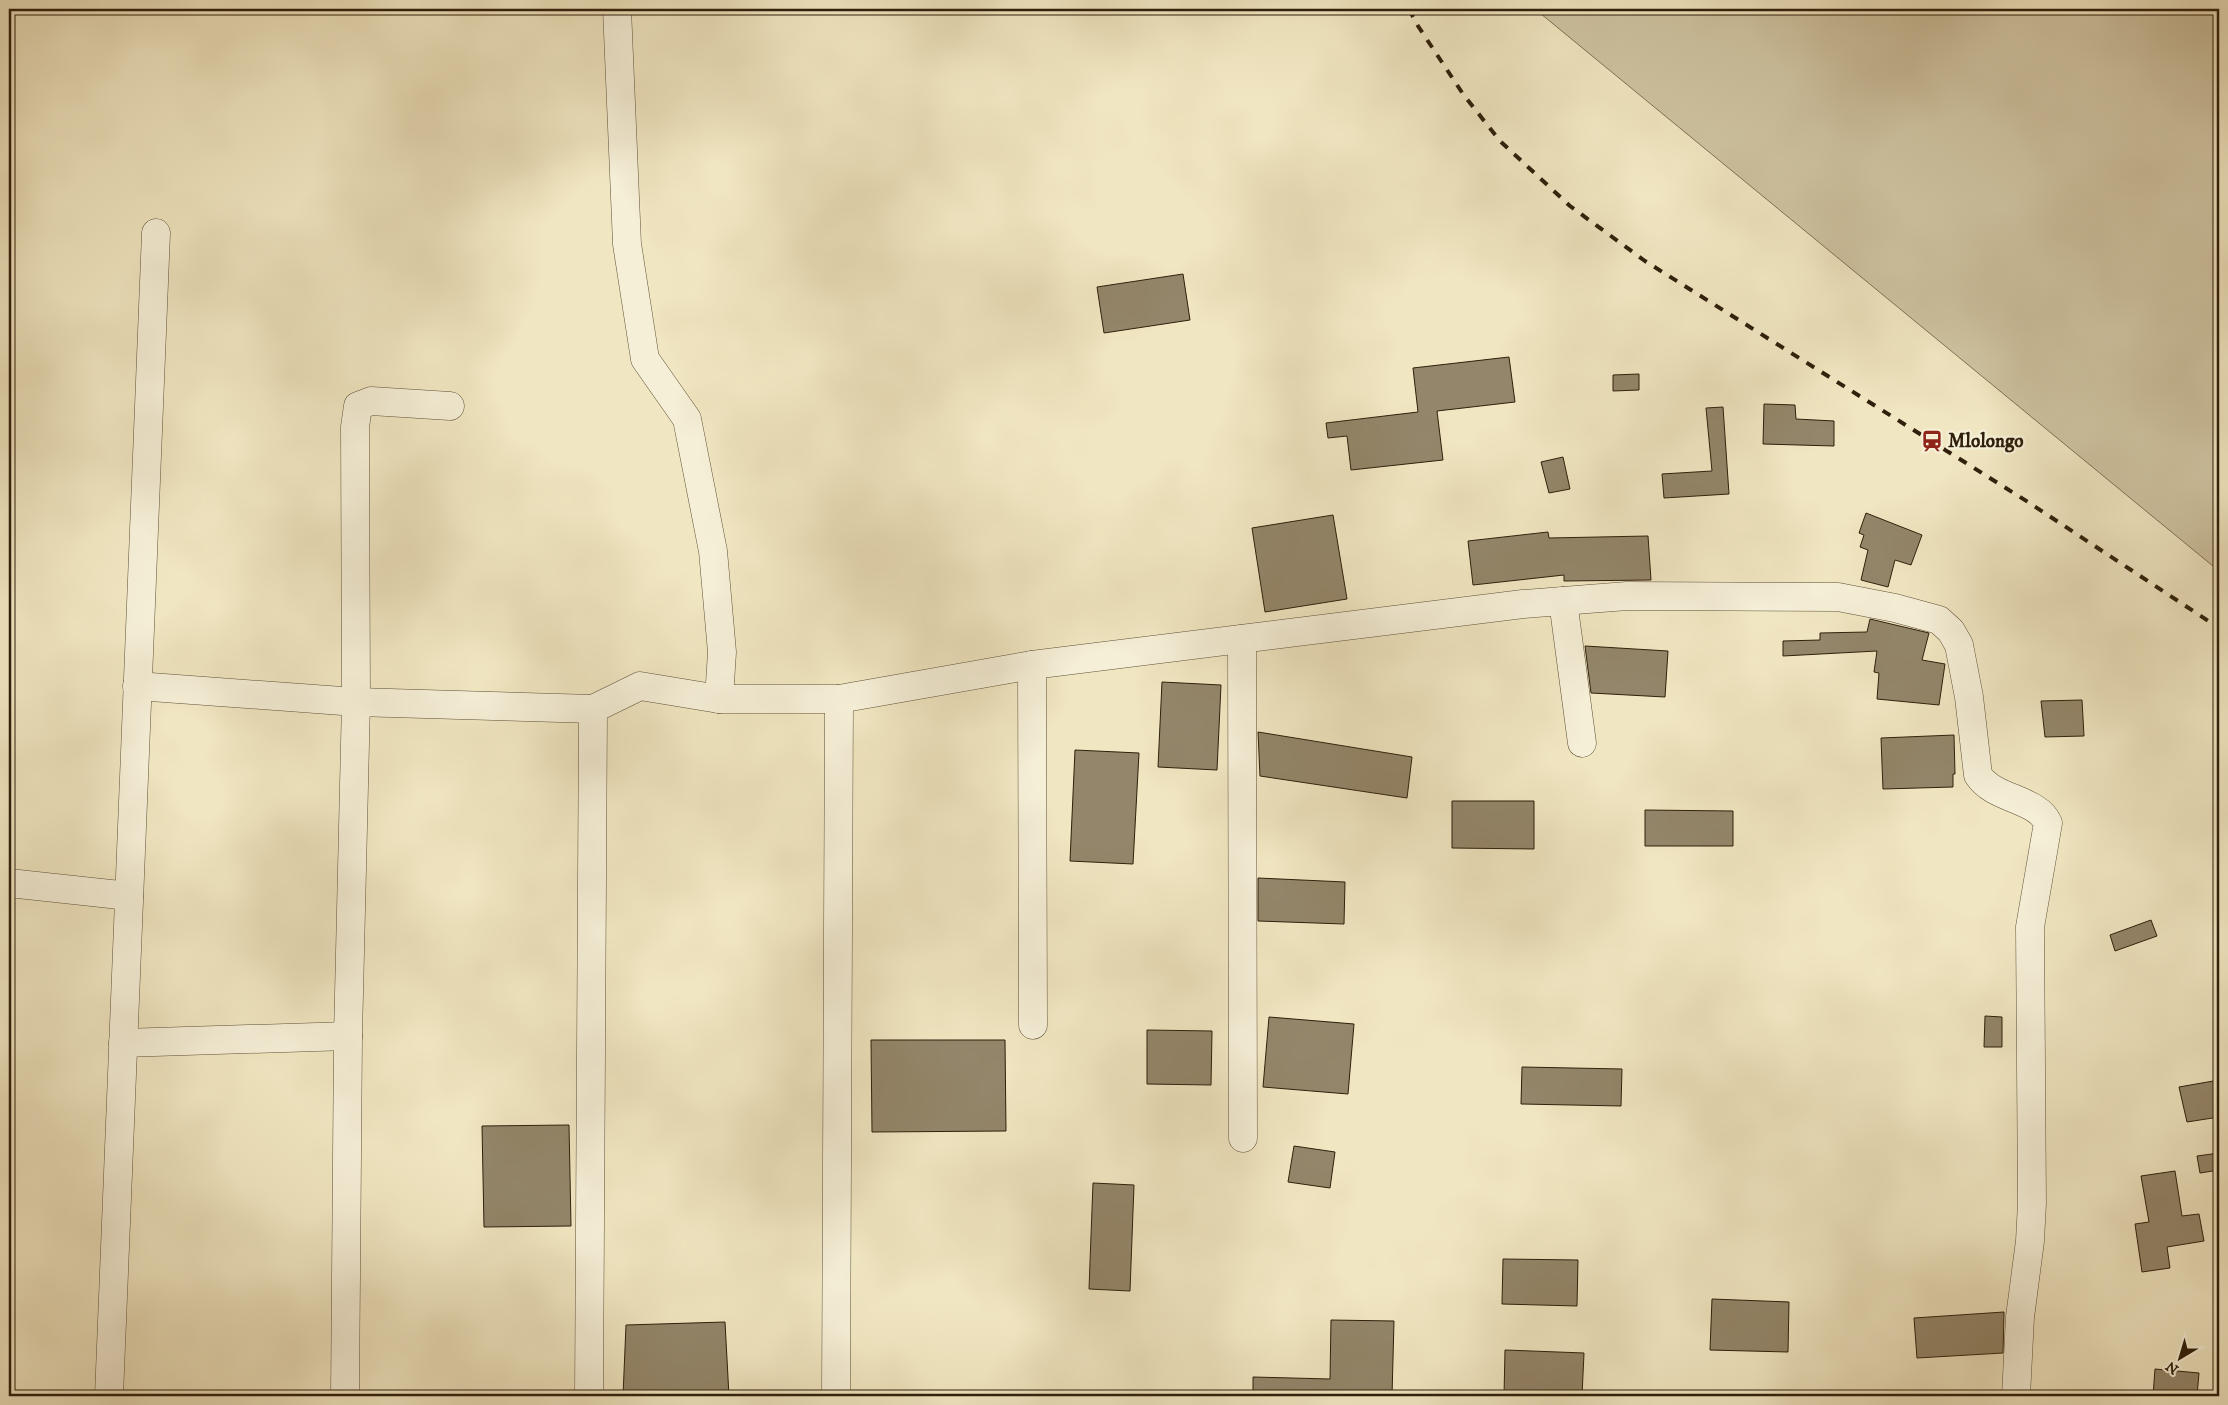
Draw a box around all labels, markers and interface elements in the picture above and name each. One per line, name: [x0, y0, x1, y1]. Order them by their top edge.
station icon: Mlolongo: [1919, 428, 1945, 454]
place label: Mlolongo: [1948, 430, 2023, 453]
north arrow: [2156, 1332, 2206, 1382]
text: N: [2162, 1357, 2183, 1378]

